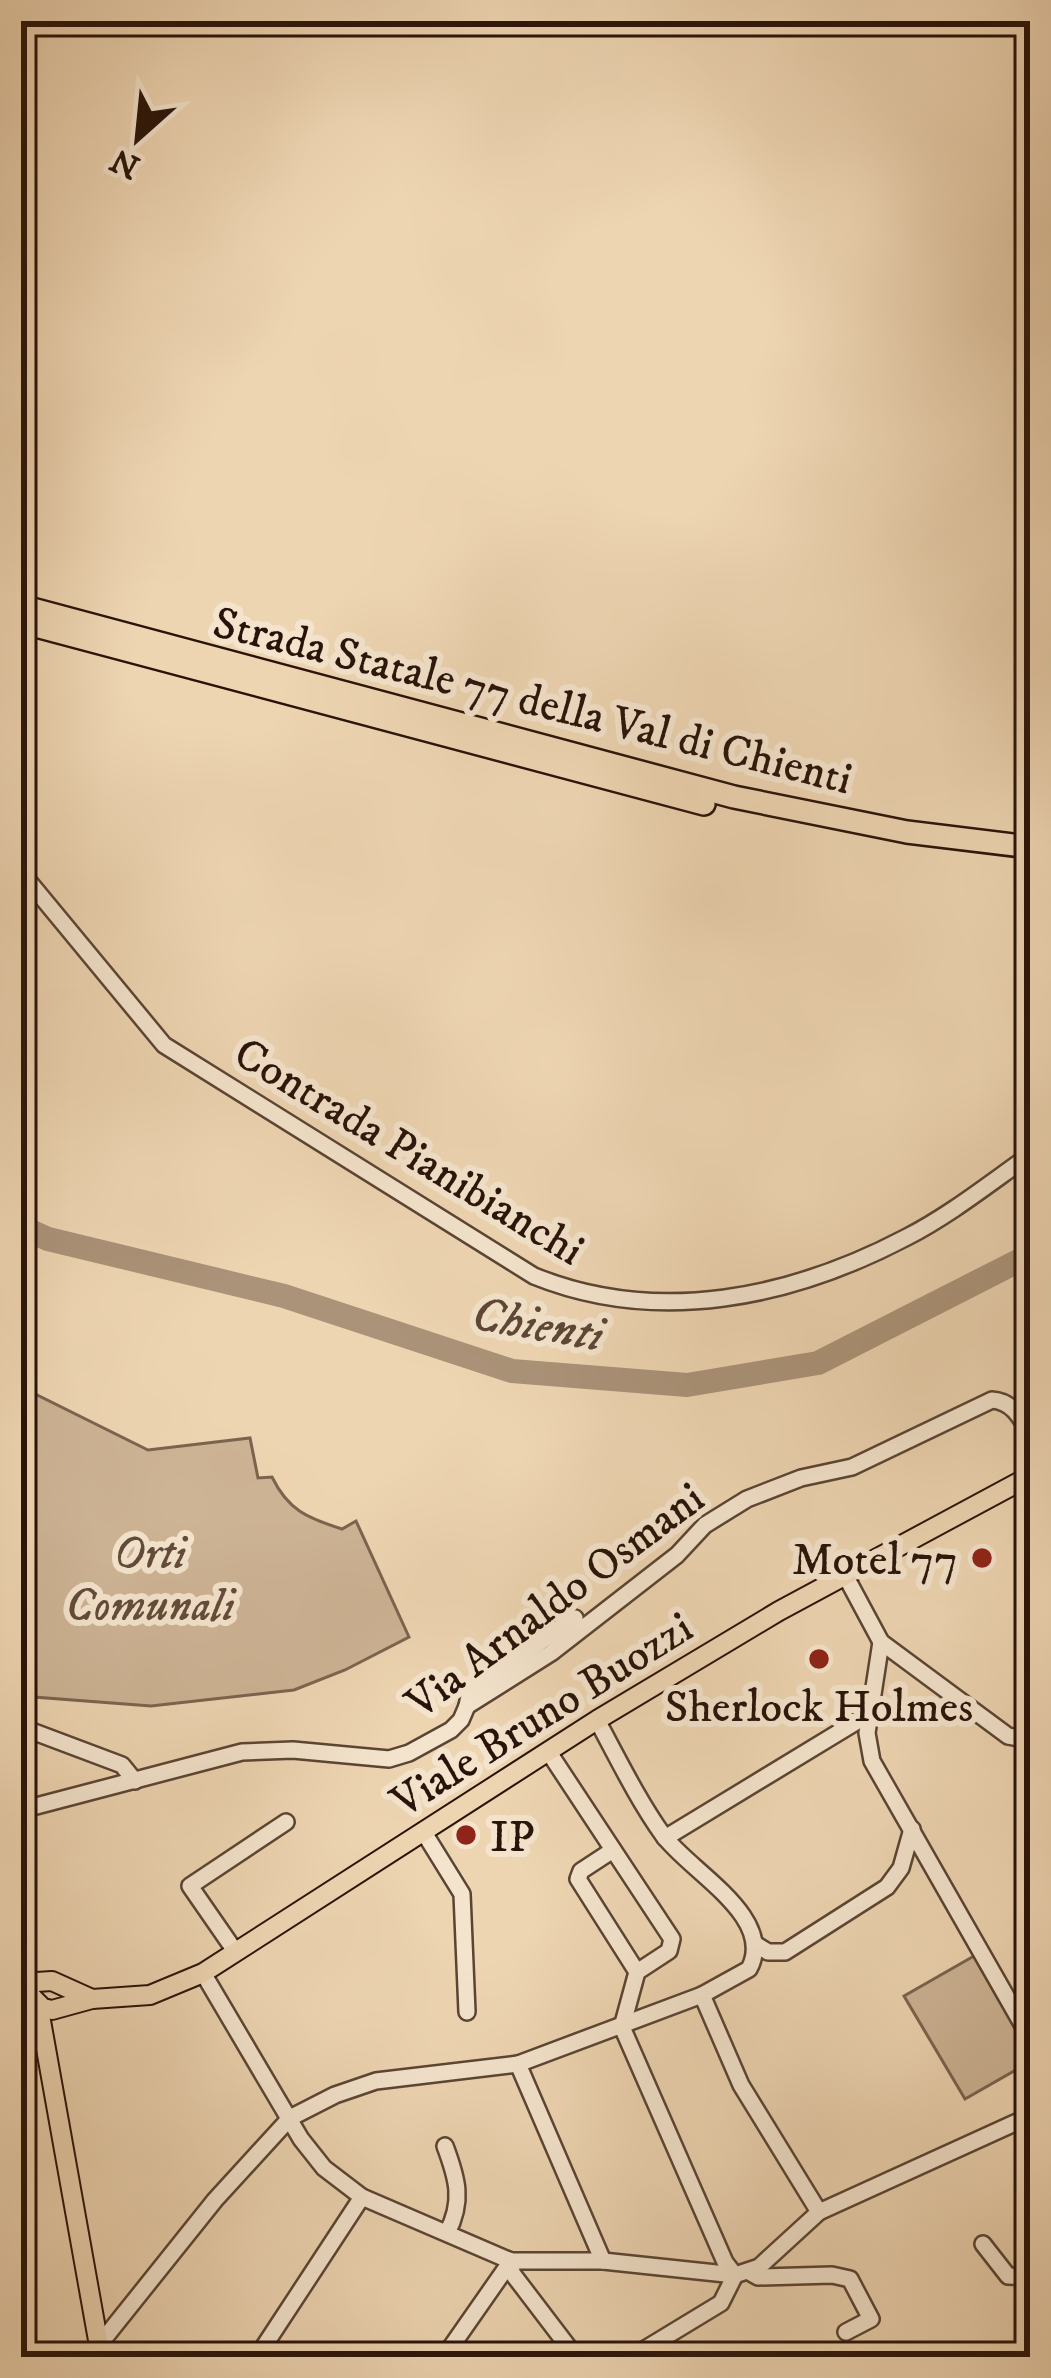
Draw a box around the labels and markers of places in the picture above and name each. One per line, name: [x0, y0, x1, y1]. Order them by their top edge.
place label: Motel 77: [792, 1533, 958, 1589]
marker: Motel 77: [969, 1545, 995, 1571]
marker: Sherlock Holmes: [806, 1646, 832, 1672]
place label: Sherlock Holmes: [665, 1680, 973, 1736]
place label: IP: [490, 1810, 535, 1866]
marker: IP: [453, 1822, 479, 1848]

